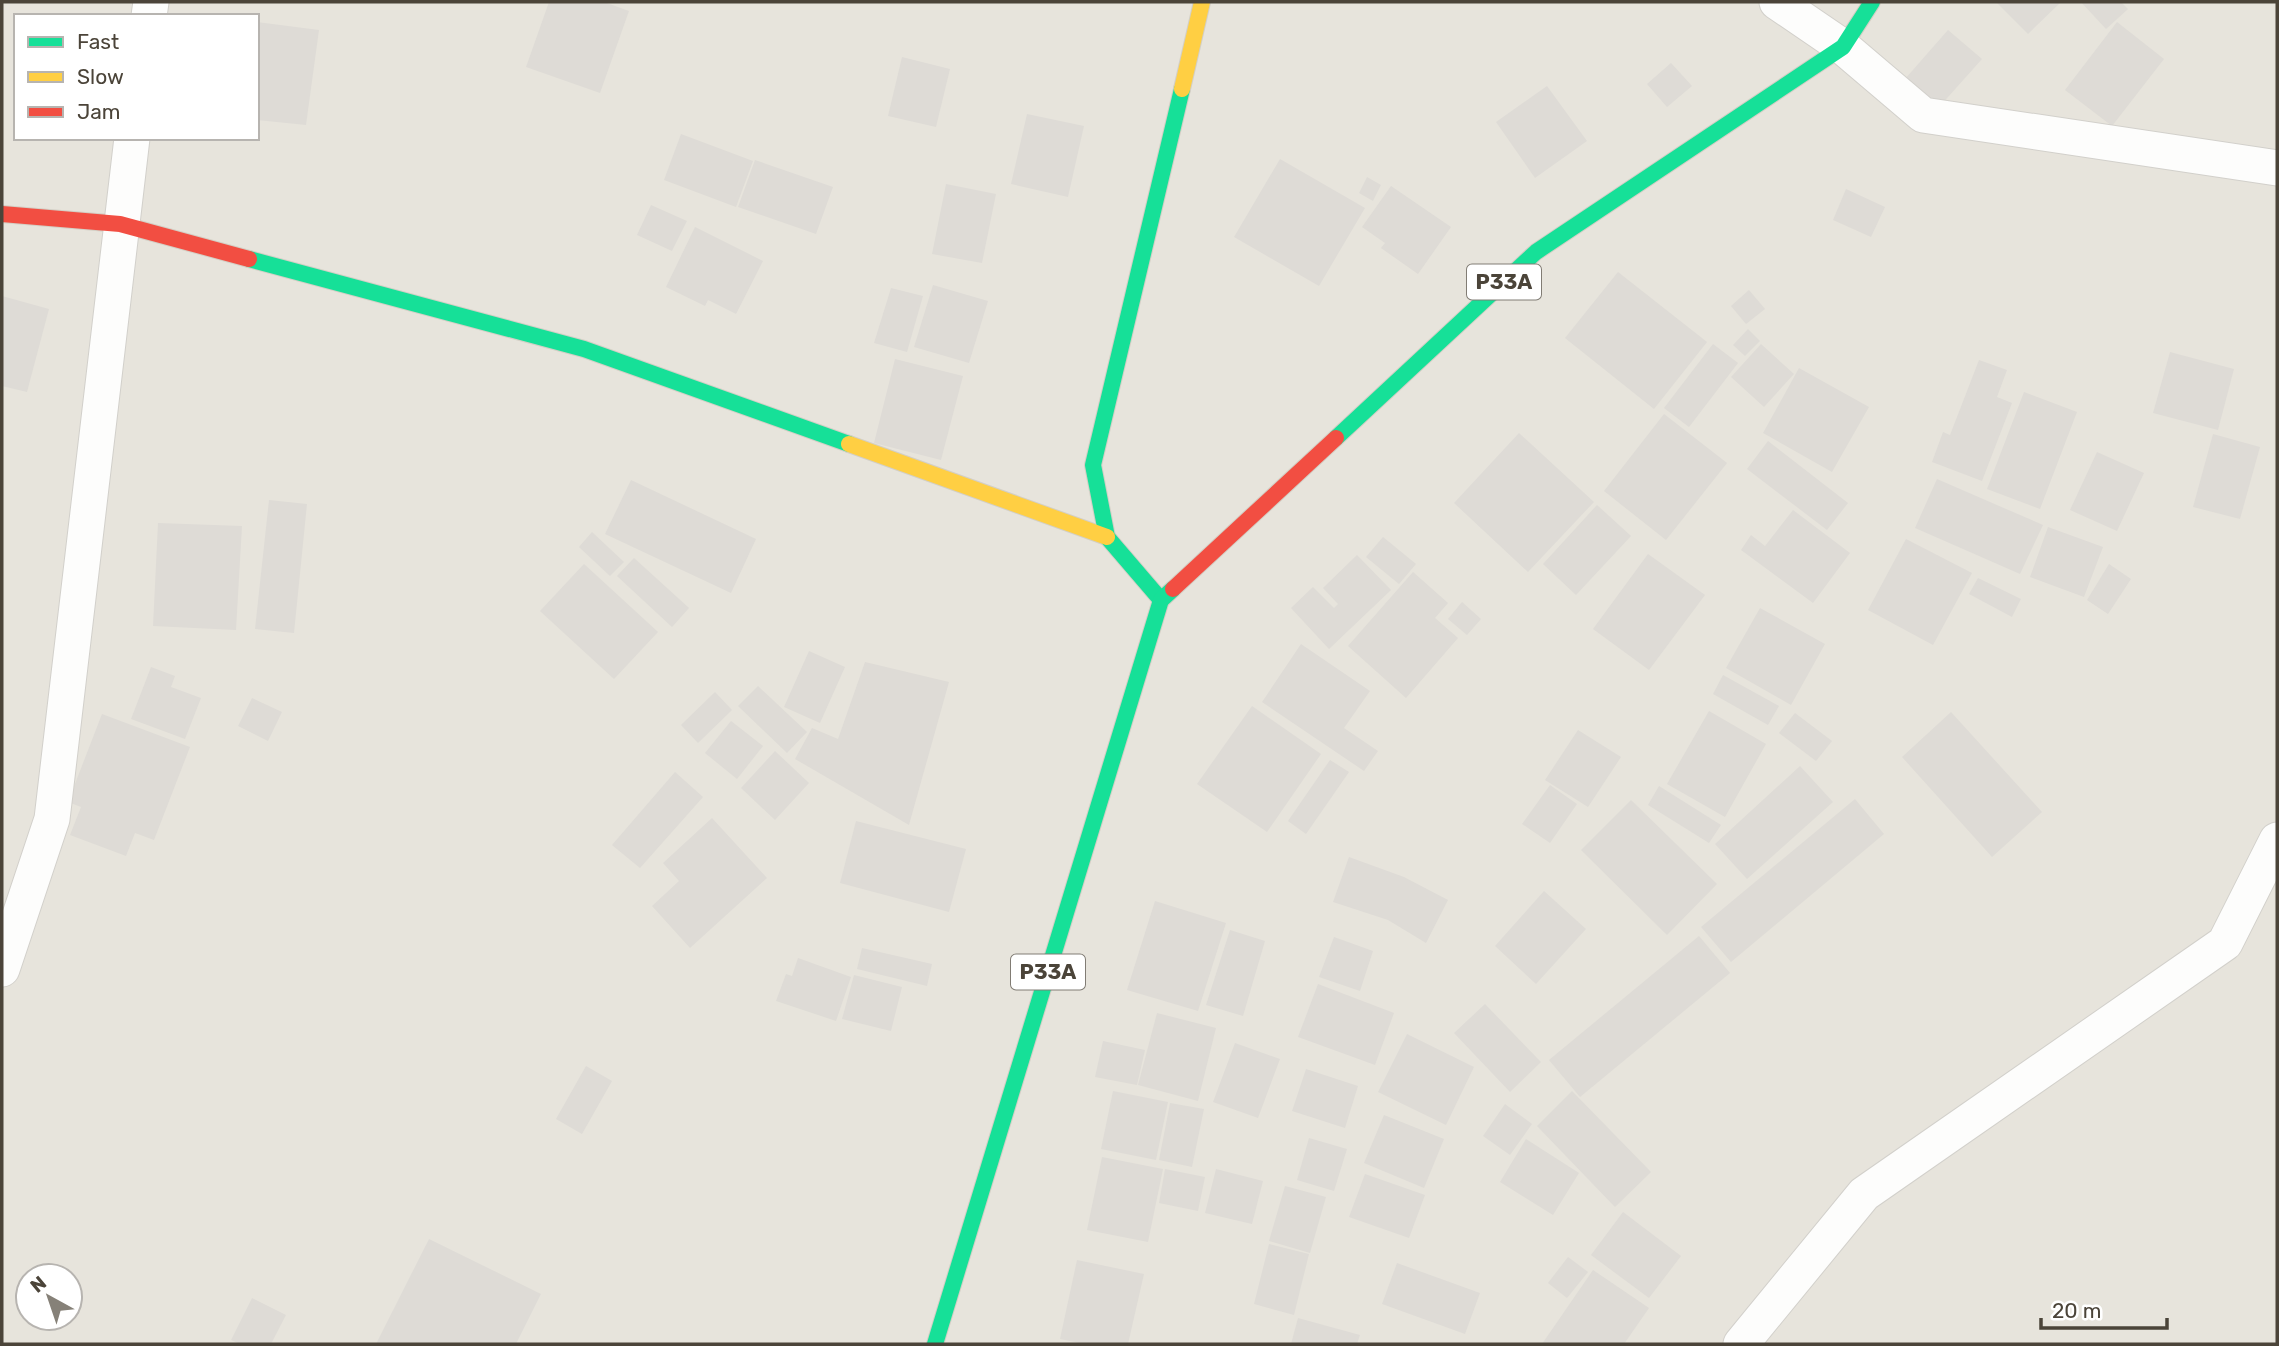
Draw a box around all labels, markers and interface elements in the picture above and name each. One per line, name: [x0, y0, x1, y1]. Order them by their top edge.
legend: [14, 14, 259, 140]
text: Fast: [77, 29, 119, 54]
text: Slow: [77, 64, 124, 89]
text: Jam: [77, 99, 121, 124]
road number: P33A: [1467, 264, 1541, 300]
road number: P33A: [1011, 954, 1085, 990]
north arrow: [14, 1262, 84, 1332]
text: N: [26, 1271, 51, 1298]
scale bar: [2041, 1286, 2167, 1330]
text: 20 m: [2052, 1298, 2101, 1323]

